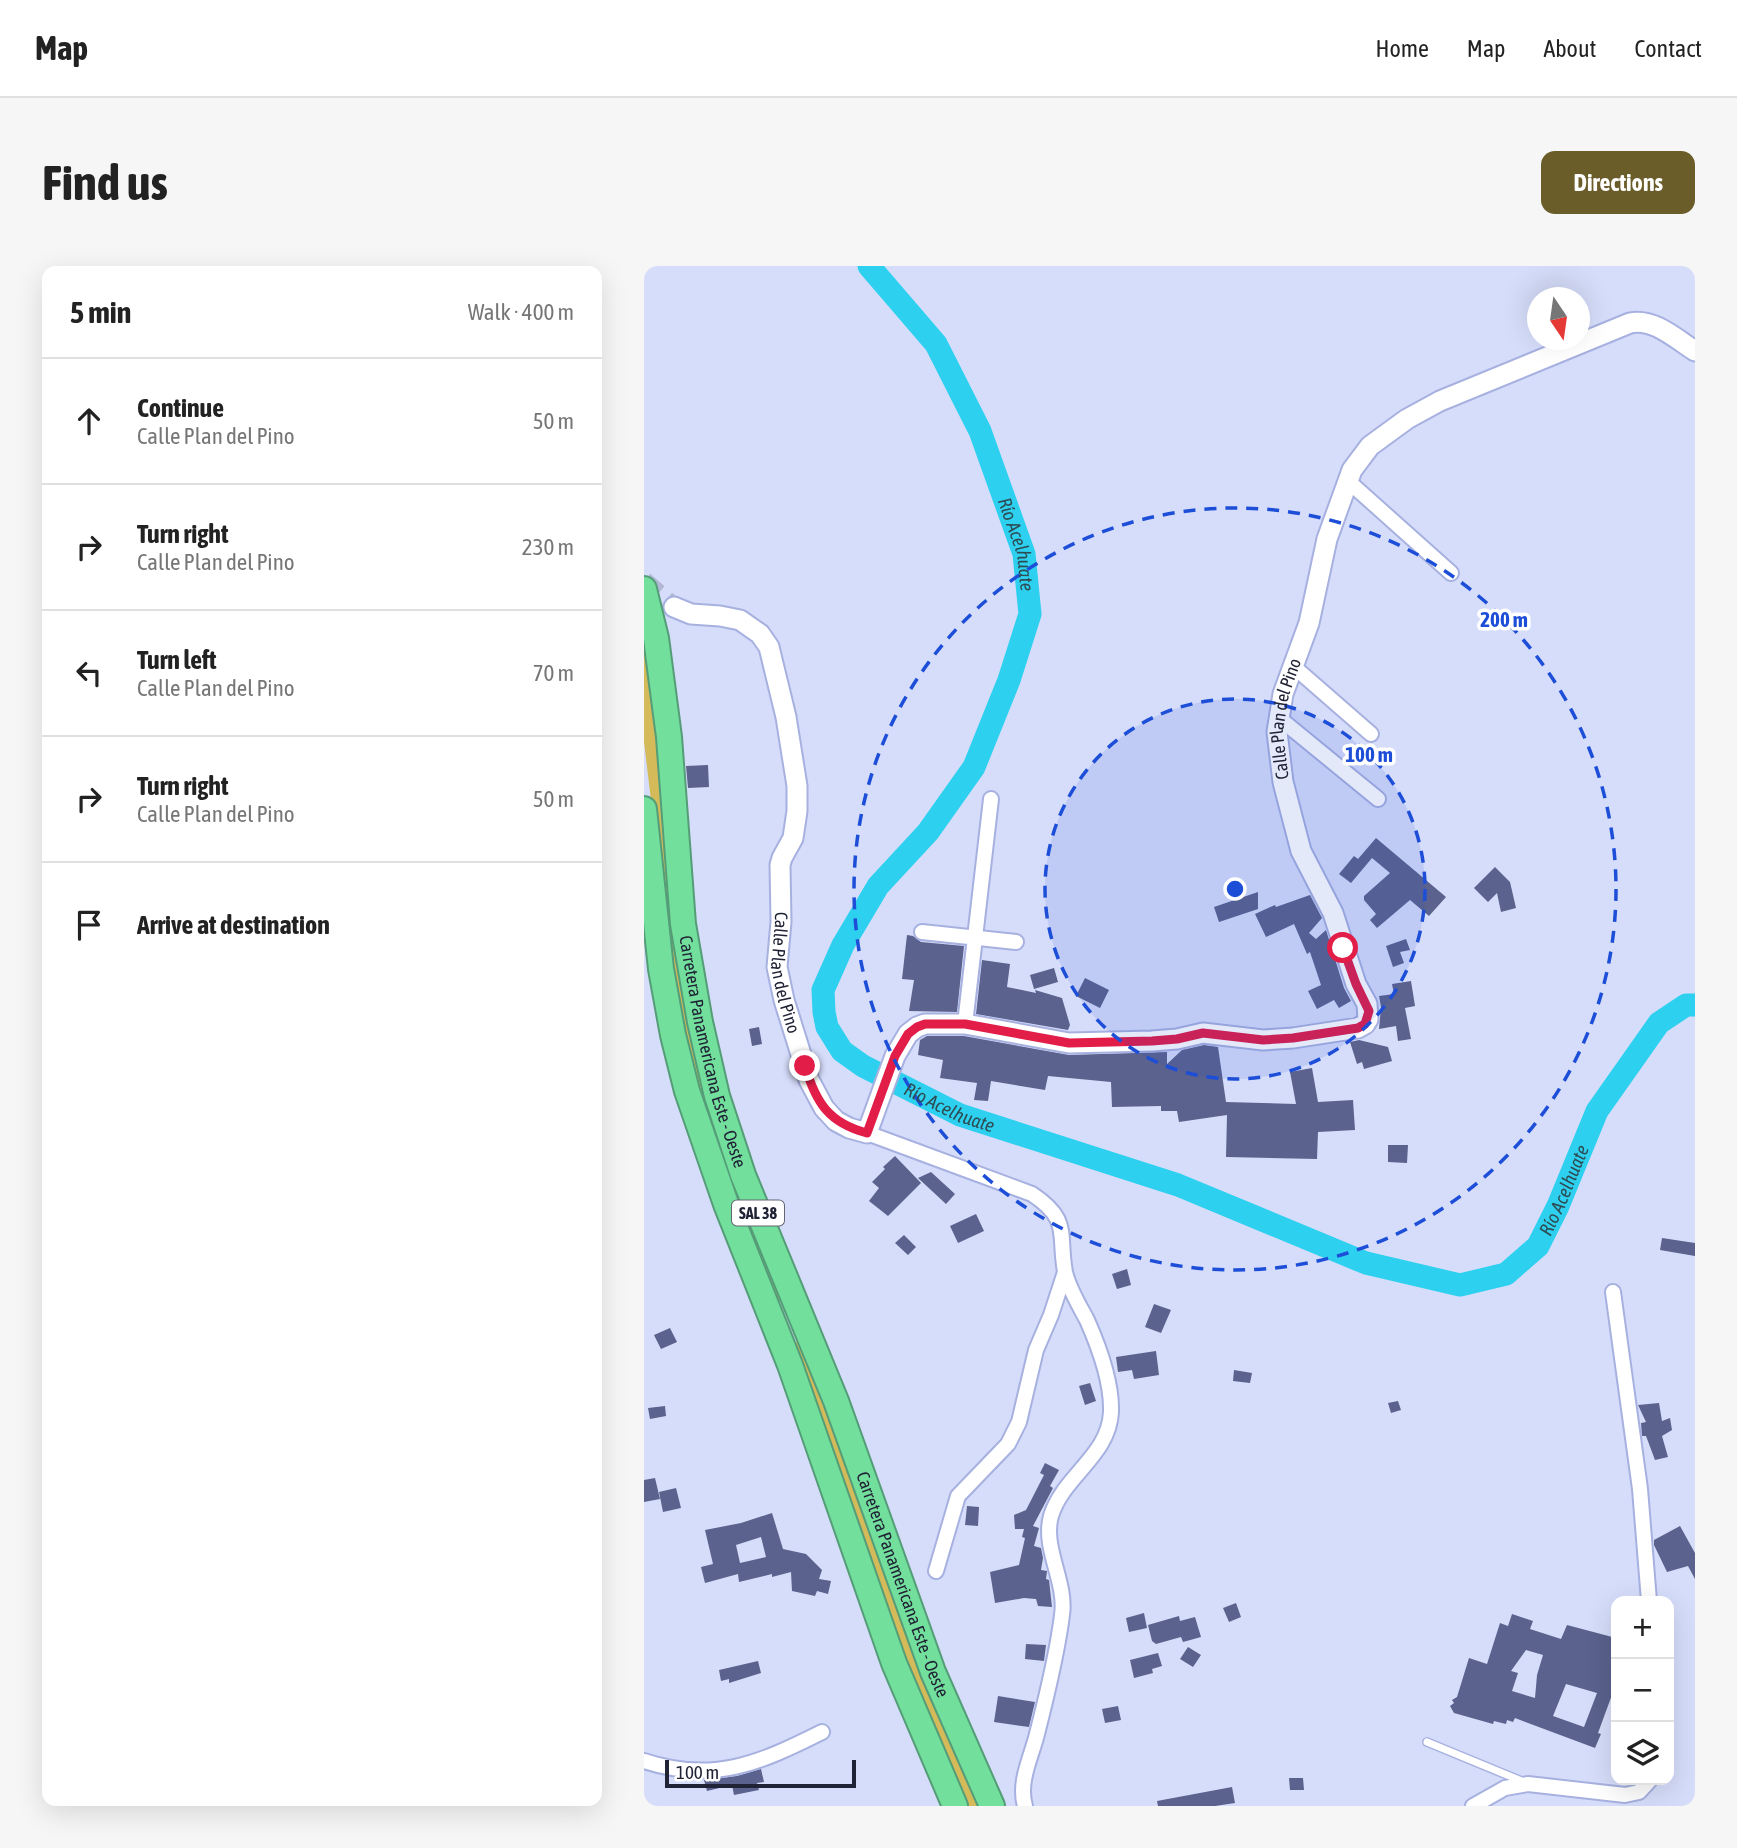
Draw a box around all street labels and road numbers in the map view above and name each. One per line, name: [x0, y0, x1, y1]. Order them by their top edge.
street label: Calle Plan del Pino: [1266, 655, 1305, 781]
street label: Calle Plan del Pino: [767, 912, 805, 1036]
street label: Carretera Panamericana Este - Oeste: [675, 934, 751, 1170]
road number: SAL 38: [732, 1200, 784, 1225]
street label: Carretera Panamericana Este - Oeste: [852, 1469, 954, 1700]

